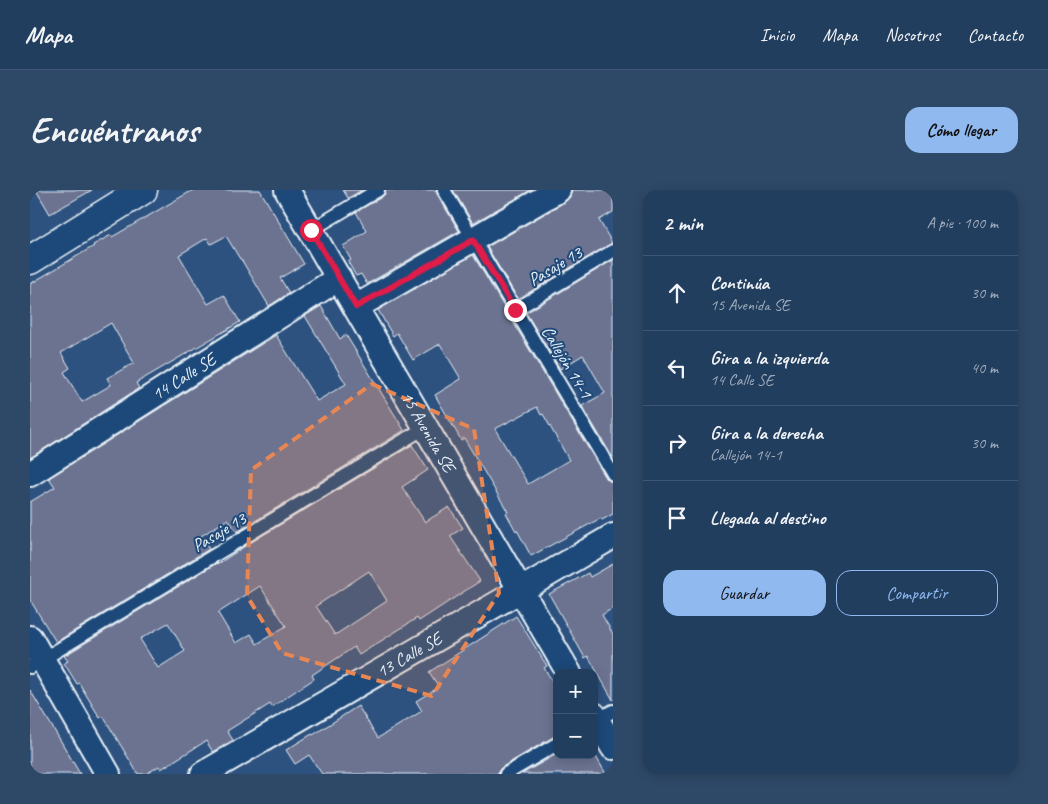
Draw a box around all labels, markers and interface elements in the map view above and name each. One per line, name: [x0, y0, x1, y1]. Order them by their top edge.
text: Mapa: [25, 20, 72, 50]
text: Inicio: [760, 24, 794, 46]
text: Mapa: [822, 24, 857, 46]
text: Nosotros: [885, 24, 940, 46]
text: Contacto: [968, 24, 1023, 46]
button: Cómo llegar: [905, 107, 1018, 153]
text: Encuéntranos: [30, 108, 199, 153]
text: 2 min: [663, 210, 703, 236]
text: A pie · 100 m: [927, 213, 998, 233]
route start: [300, 219, 323, 242]
street label: Pasaje 13: [524, 240, 588, 291]
text: Continúa: [710, 271, 769, 295]
icon: ahead: [663, 279, 691, 307]
text: 30 m: [971, 283, 998, 303]
text: 15 Avenida SE: [710, 295, 790, 315]
route end: [504, 299, 527, 322]
street label: Callejón 14-1: [537, 322, 598, 403]
text: Gira a la izquierda: [710, 346, 828, 370]
street label: 14 Calle SE: [148, 347, 222, 405]
icon: left: [663, 354, 691, 382]
text: 40 m: [971, 358, 998, 378]
text: 14 Calle SE: [710, 370, 774, 390]
street label: 15 Avenida SE: [396, 387, 462, 478]
text: Gira a la derecha: [710, 421, 823, 445]
icon: right: [663, 429, 691, 457]
text: 30 m: [971, 433, 998, 453]
text: Callejón 14-1: [710, 445, 782, 465]
icon: arrive: [663, 504, 691, 532]
street label: Pasaje 13: [188, 506, 252, 557]
text: Llegada al destino: [710, 506, 826, 530]
button: Guardar: [663, 570, 826, 616]
button: Compartir: [836, 570, 998, 616]
street label: 13 Calle SE: [373, 626, 448, 682]
map controls: [553, 669, 598, 759]
button: +: [553, 669, 598, 714]
button: −: [553, 714, 598, 759]

